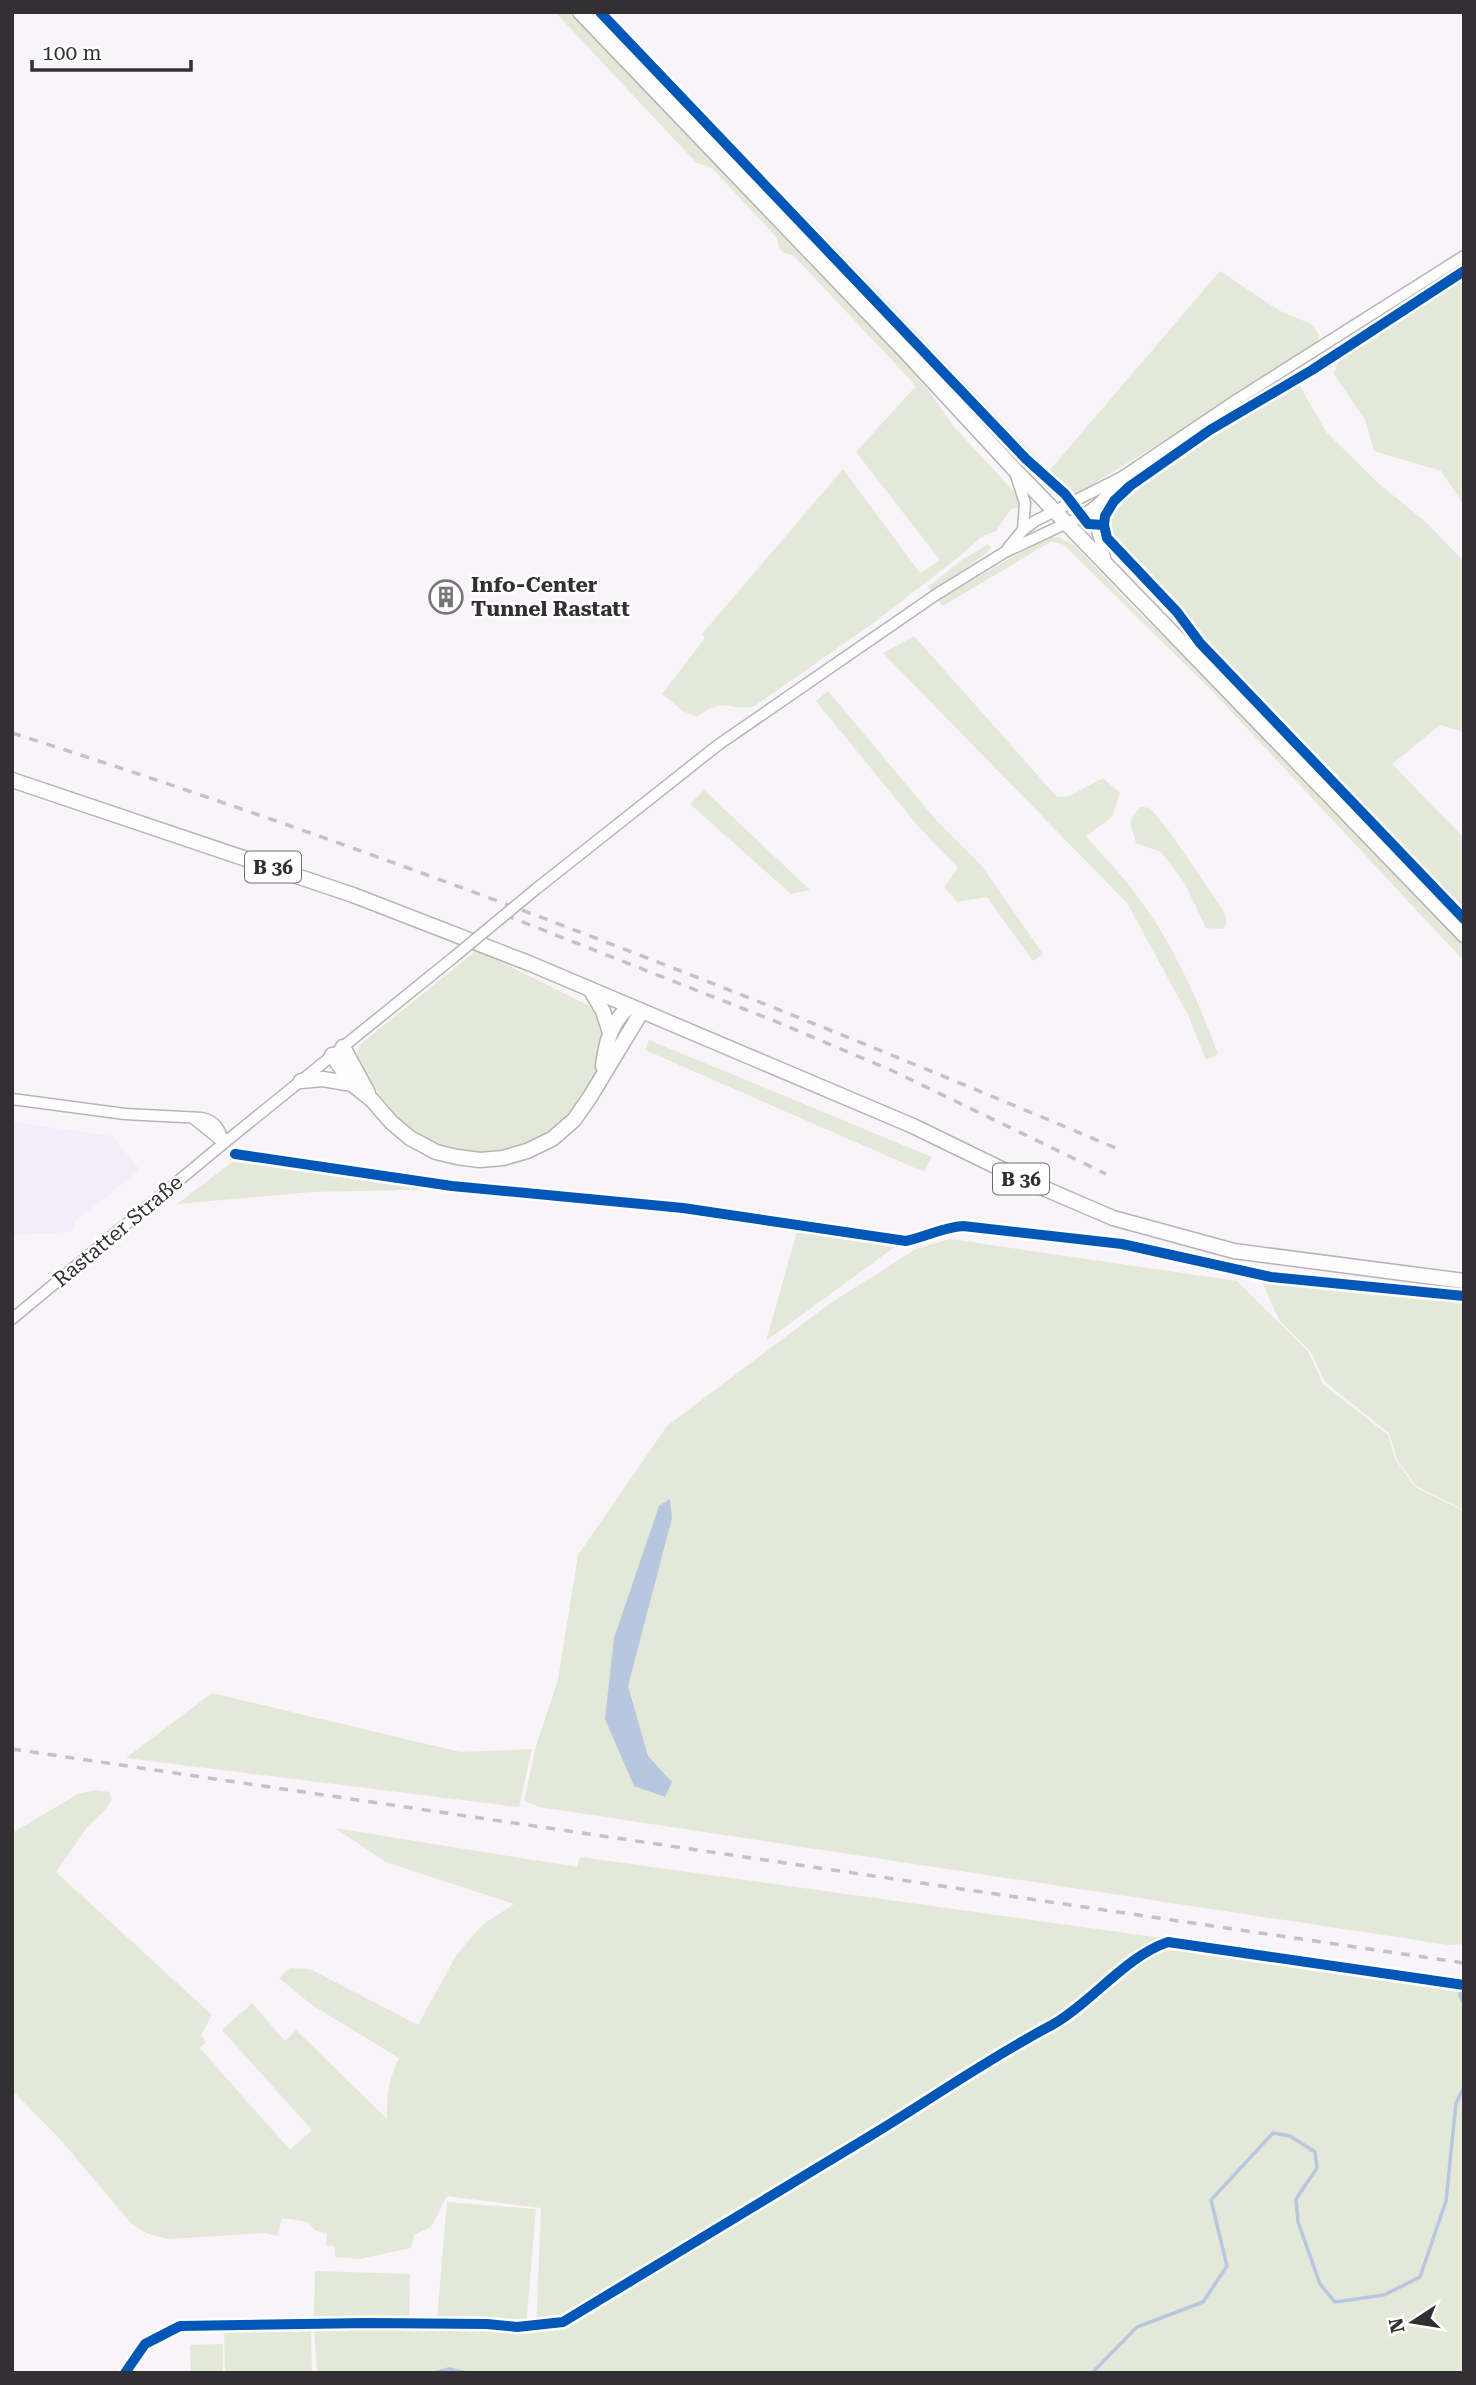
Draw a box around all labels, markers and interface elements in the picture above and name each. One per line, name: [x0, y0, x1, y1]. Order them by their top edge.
scale bar: [32, 28, 191, 72]
text: 100 m: [42, 41, 102, 65]
place label: Info-Center Tunnel Rastatt: [471, 573, 630, 621]
building icon: Info-Center Tunnel Rastatt: [427, 578, 465, 616]
road number: B 36: [245, 852, 301, 882]
road number: B 36: [993, 1163, 1049, 1194]
street label: Rastatter Straße: [49, 1170, 187, 1292]
north arrow: [1378, 2287, 1448, 2357]
text: N: [1384, 2316, 1410, 2335]

